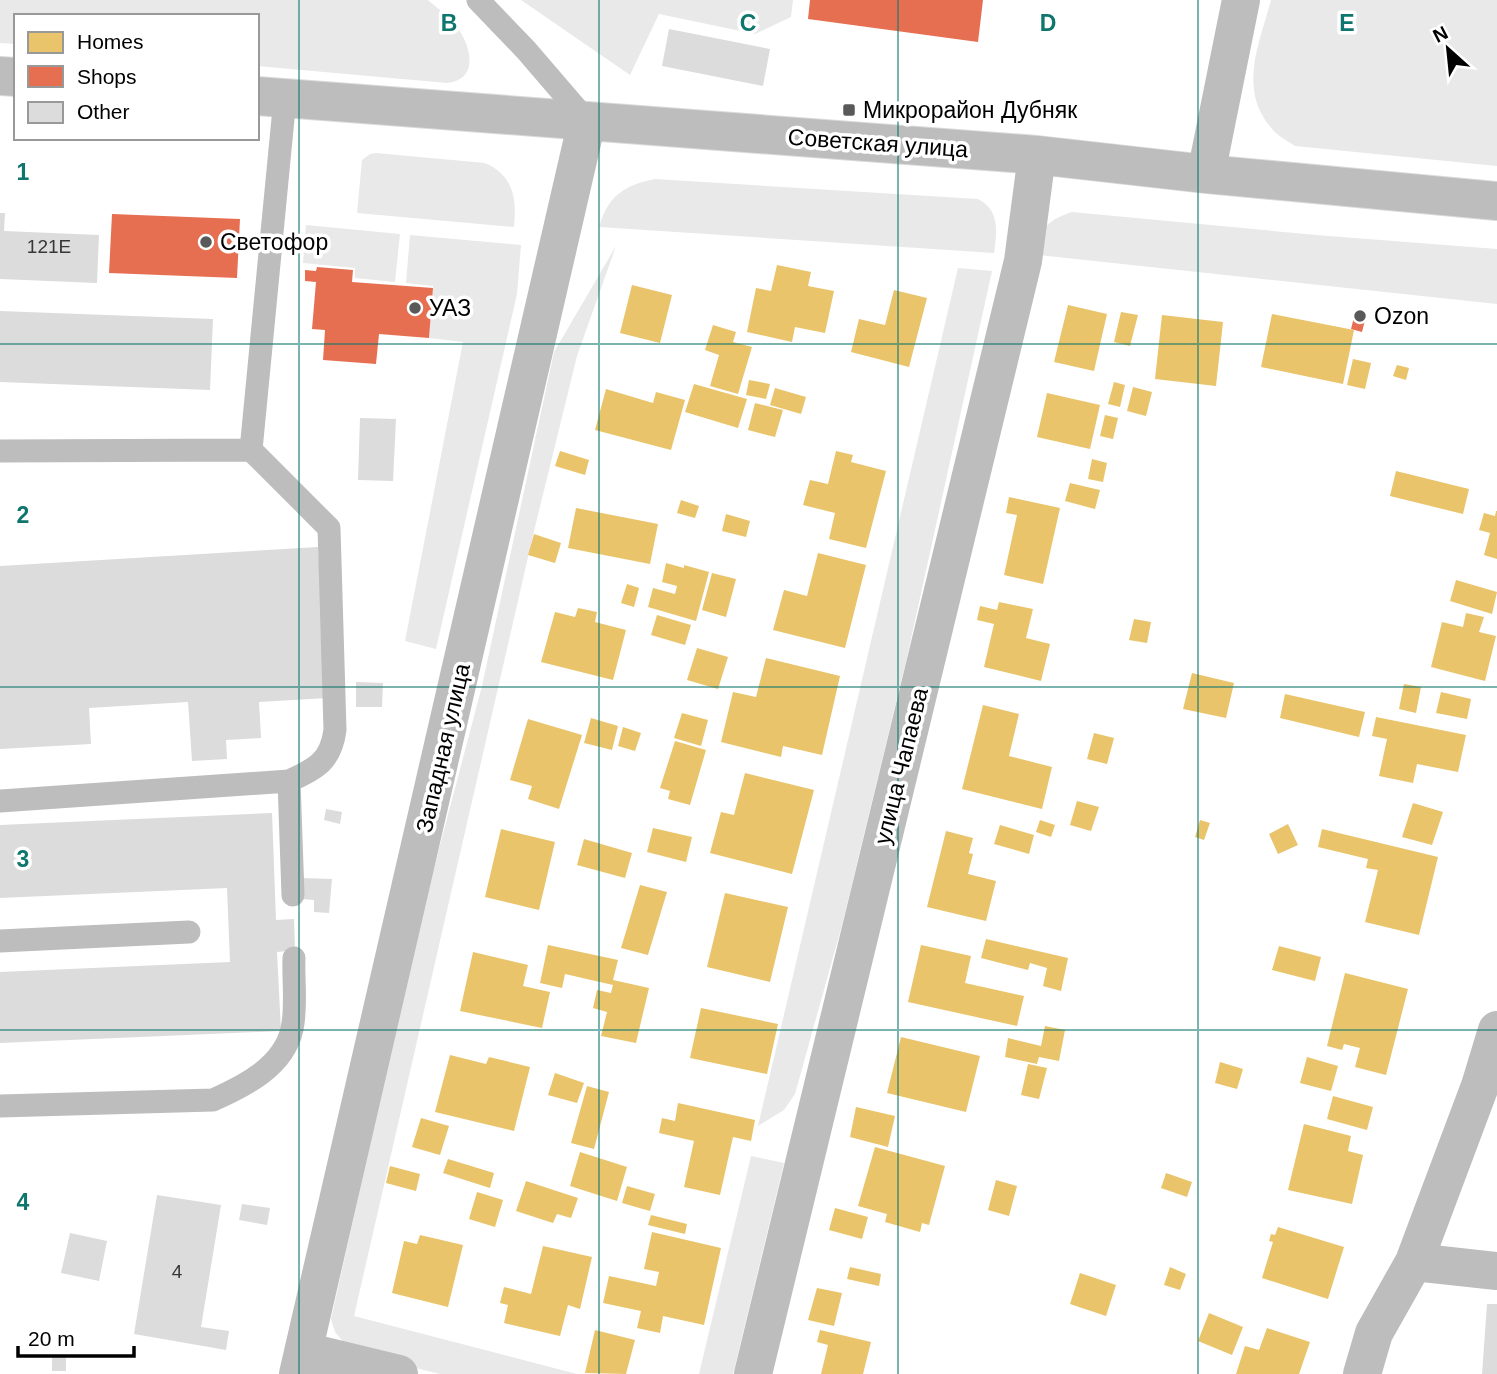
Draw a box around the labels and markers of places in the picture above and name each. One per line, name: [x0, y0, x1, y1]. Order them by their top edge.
place label: Микрорайон Дубняк: [863, 97, 1078, 123]
marker: Микрорайон Дубняк: [841, 102, 857, 118]
place label: Светофор: [220, 229, 328, 255]
marker: Светофор: [198, 234, 214, 250]
place label: УАЗ: [429, 295, 471, 321]
marker: УАЗ: [407, 300, 423, 316]
place label: Ozon: [1374, 303, 1429, 329]
marker: Ozon: [1352, 308, 1368, 324]

